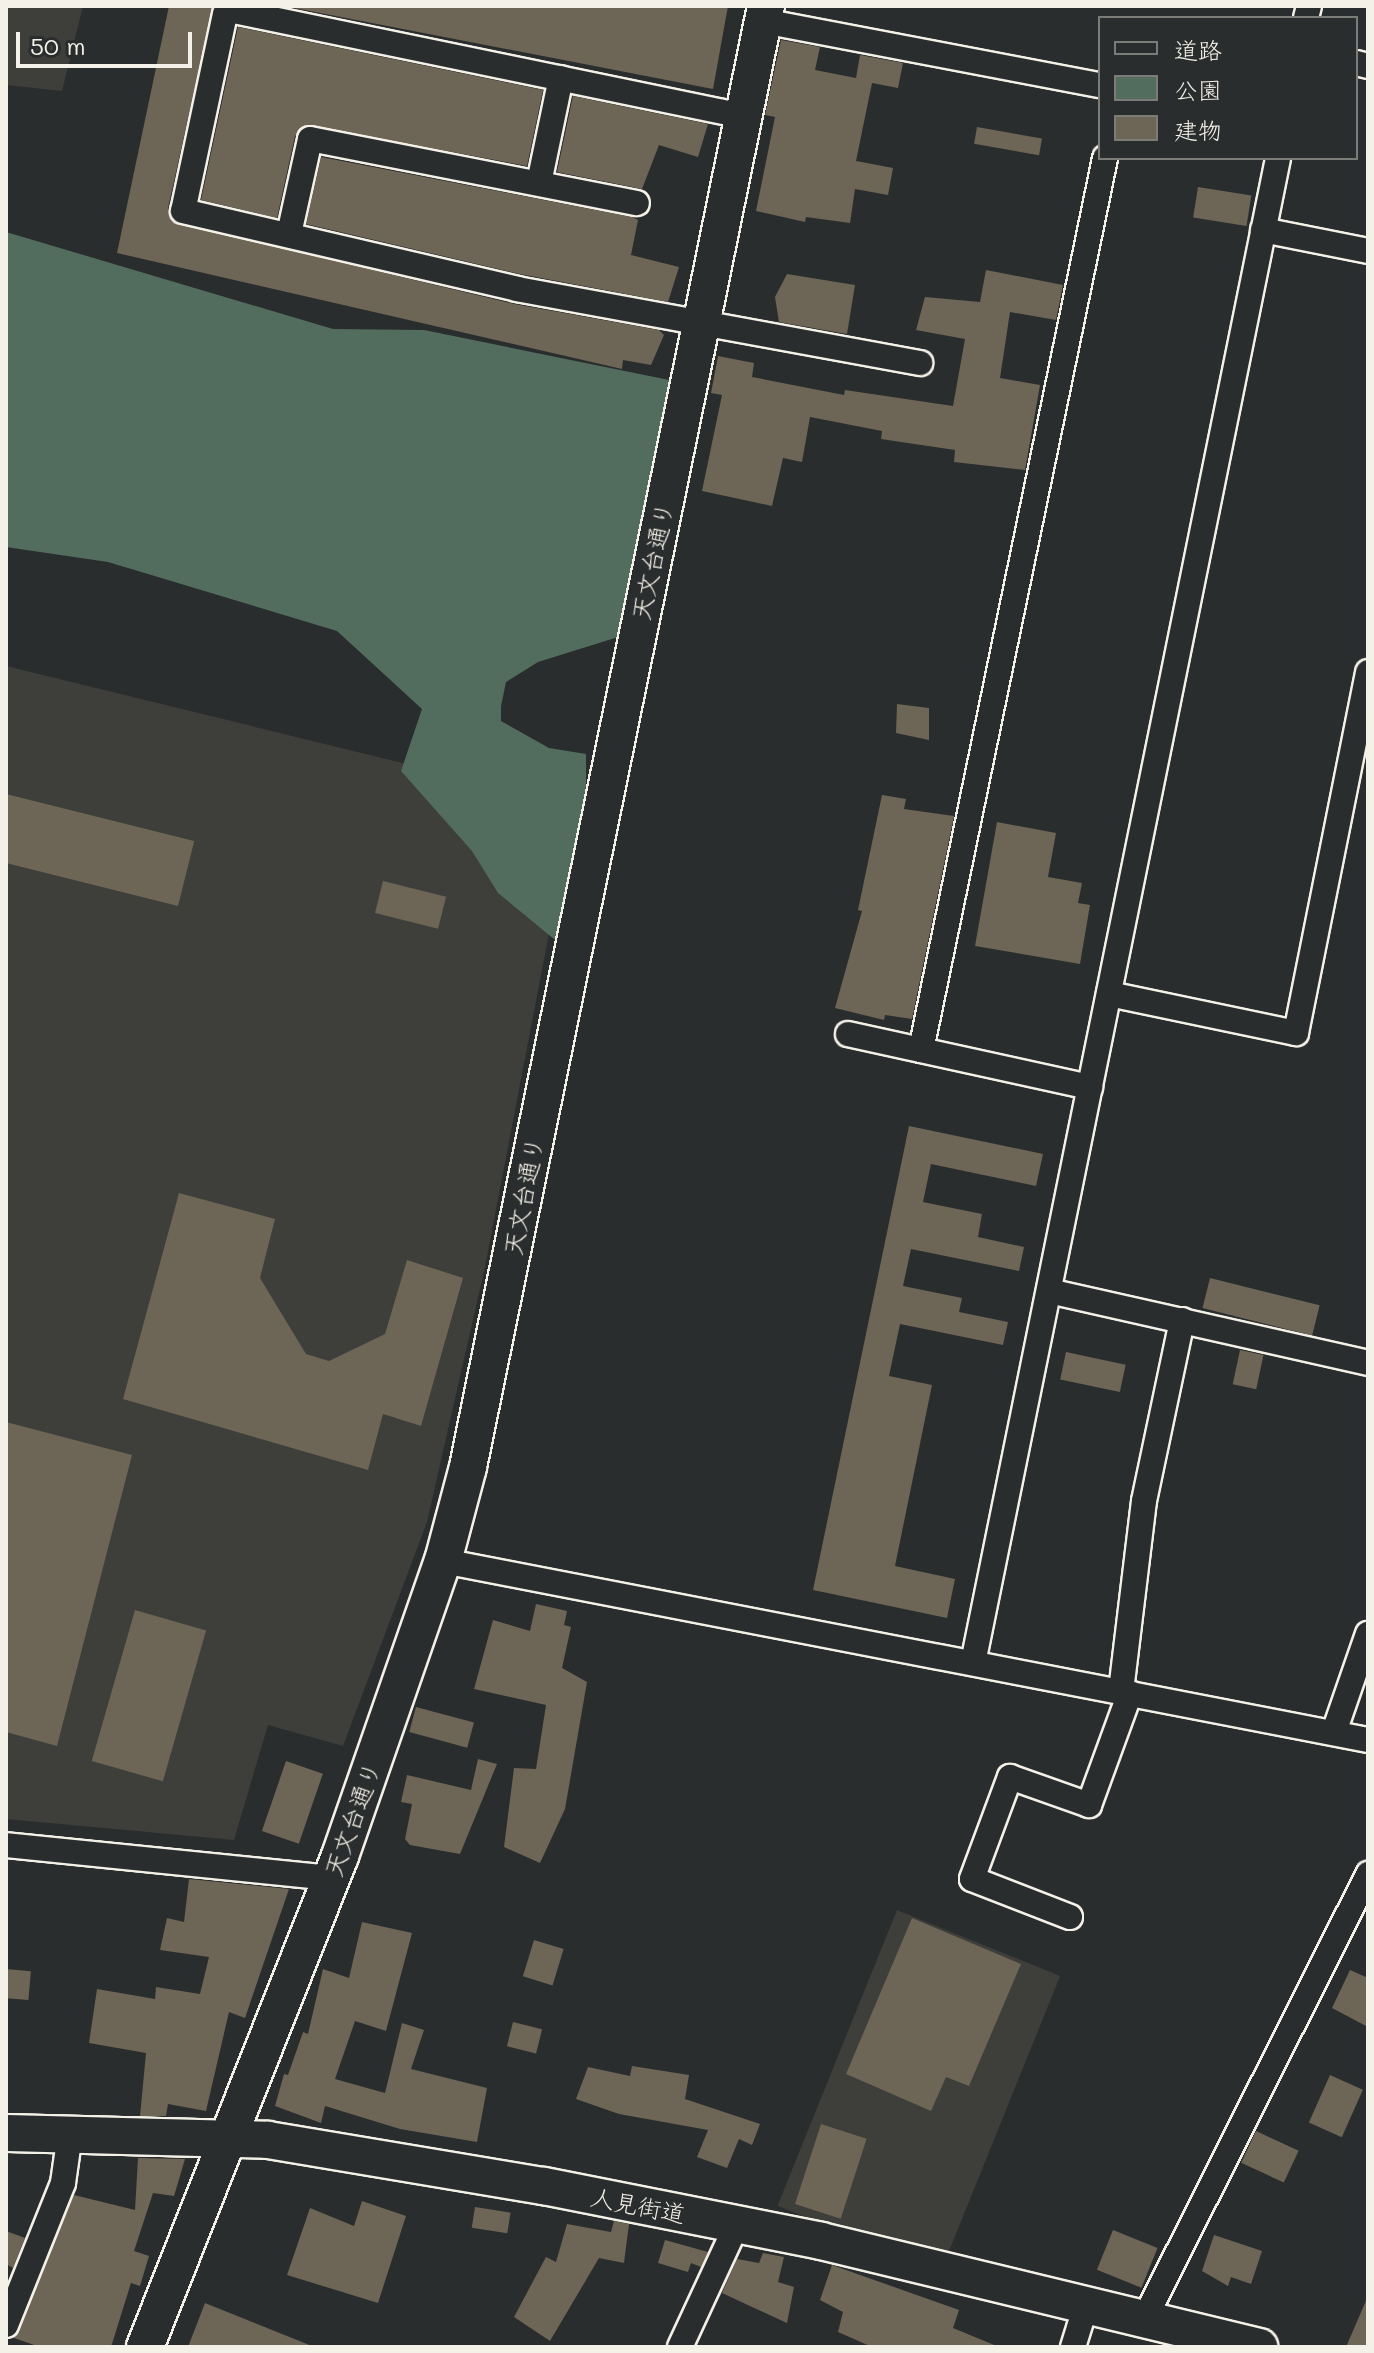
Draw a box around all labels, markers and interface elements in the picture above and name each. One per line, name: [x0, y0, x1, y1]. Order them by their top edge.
scale bar: [20, 16, 196, 66]
legend: [1098, 16, 1358, 160]
text: 50 m: [30, 30, 86, 61]
text: 道路: [1174, 34, 1222, 65]
text: 公園: [1174, 74, 1222, 105]
text: 建物: [1174, 114, 1222, 145]
street label: 天文台通り: [625, 499, 679, 623]
street label: 天文台通り: [497, 1134, 549, 1258]
street label: 天文台通り: [318, 1758, 386, 1880]
street label: 人見街道: [588, 2182, 688, 2228]

